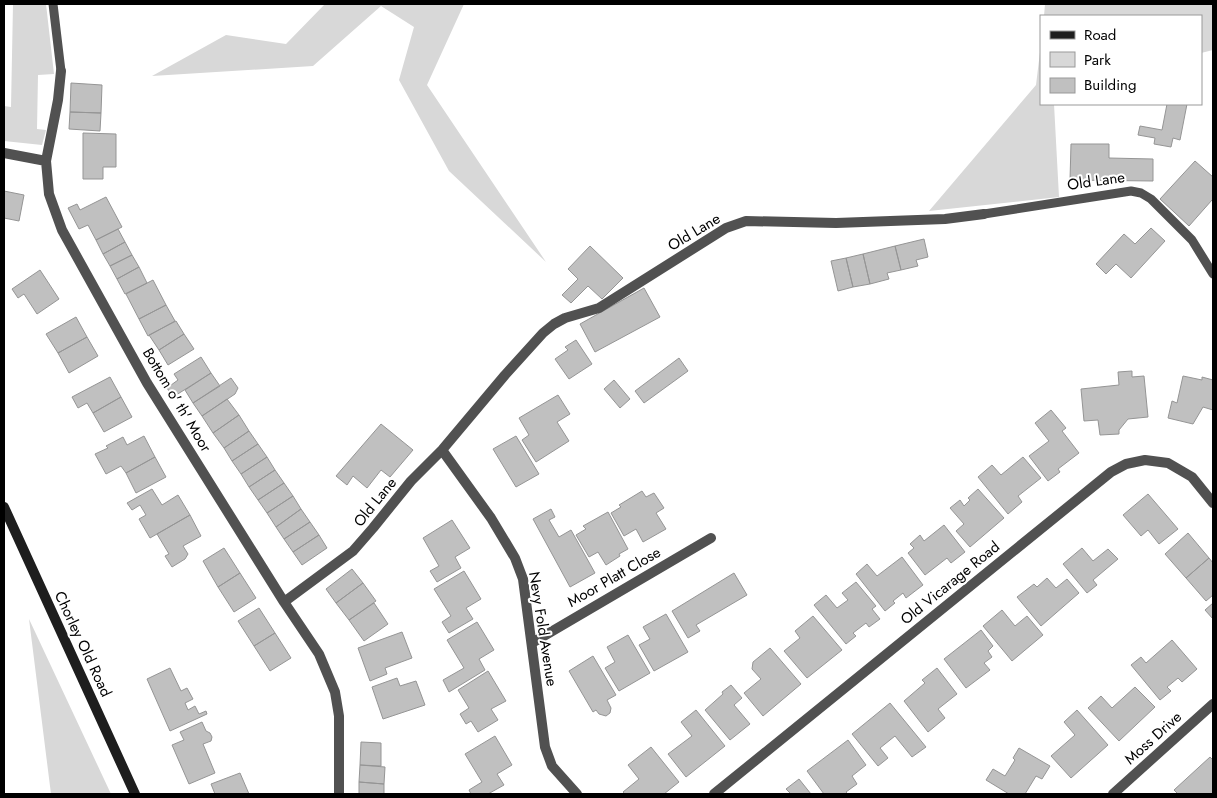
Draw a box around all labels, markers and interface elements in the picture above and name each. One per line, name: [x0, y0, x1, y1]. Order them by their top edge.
legend: [1040, 15, 1202, 105]
text: Road: [1084, 24, 1116, 46]
text: Park: [1084, 49, 1111, 71]
text: Building: [1084, 74, 1136, 96]
street label: Old Lane: [1066, 166, 1126, 196]
street label: Old Lane: [664, 208, 725, 256]
street label: Bottom o' th' Moor: [137, 344, 217, 457]
street label: Old Lane: [348, 472, 402, 531]
street label: Old Vicarage Road: [896, 536, 1004, 630]
street label: Moor Platt Close: [563, 541, 665, 613]
street label: Nevy Fold Avenue: [523, 570, 563, 688]
street label: Chorley Old Road: [49, 588, 117, 700]
street label: Moss Drive: [1120, 706, 1187, 770]

